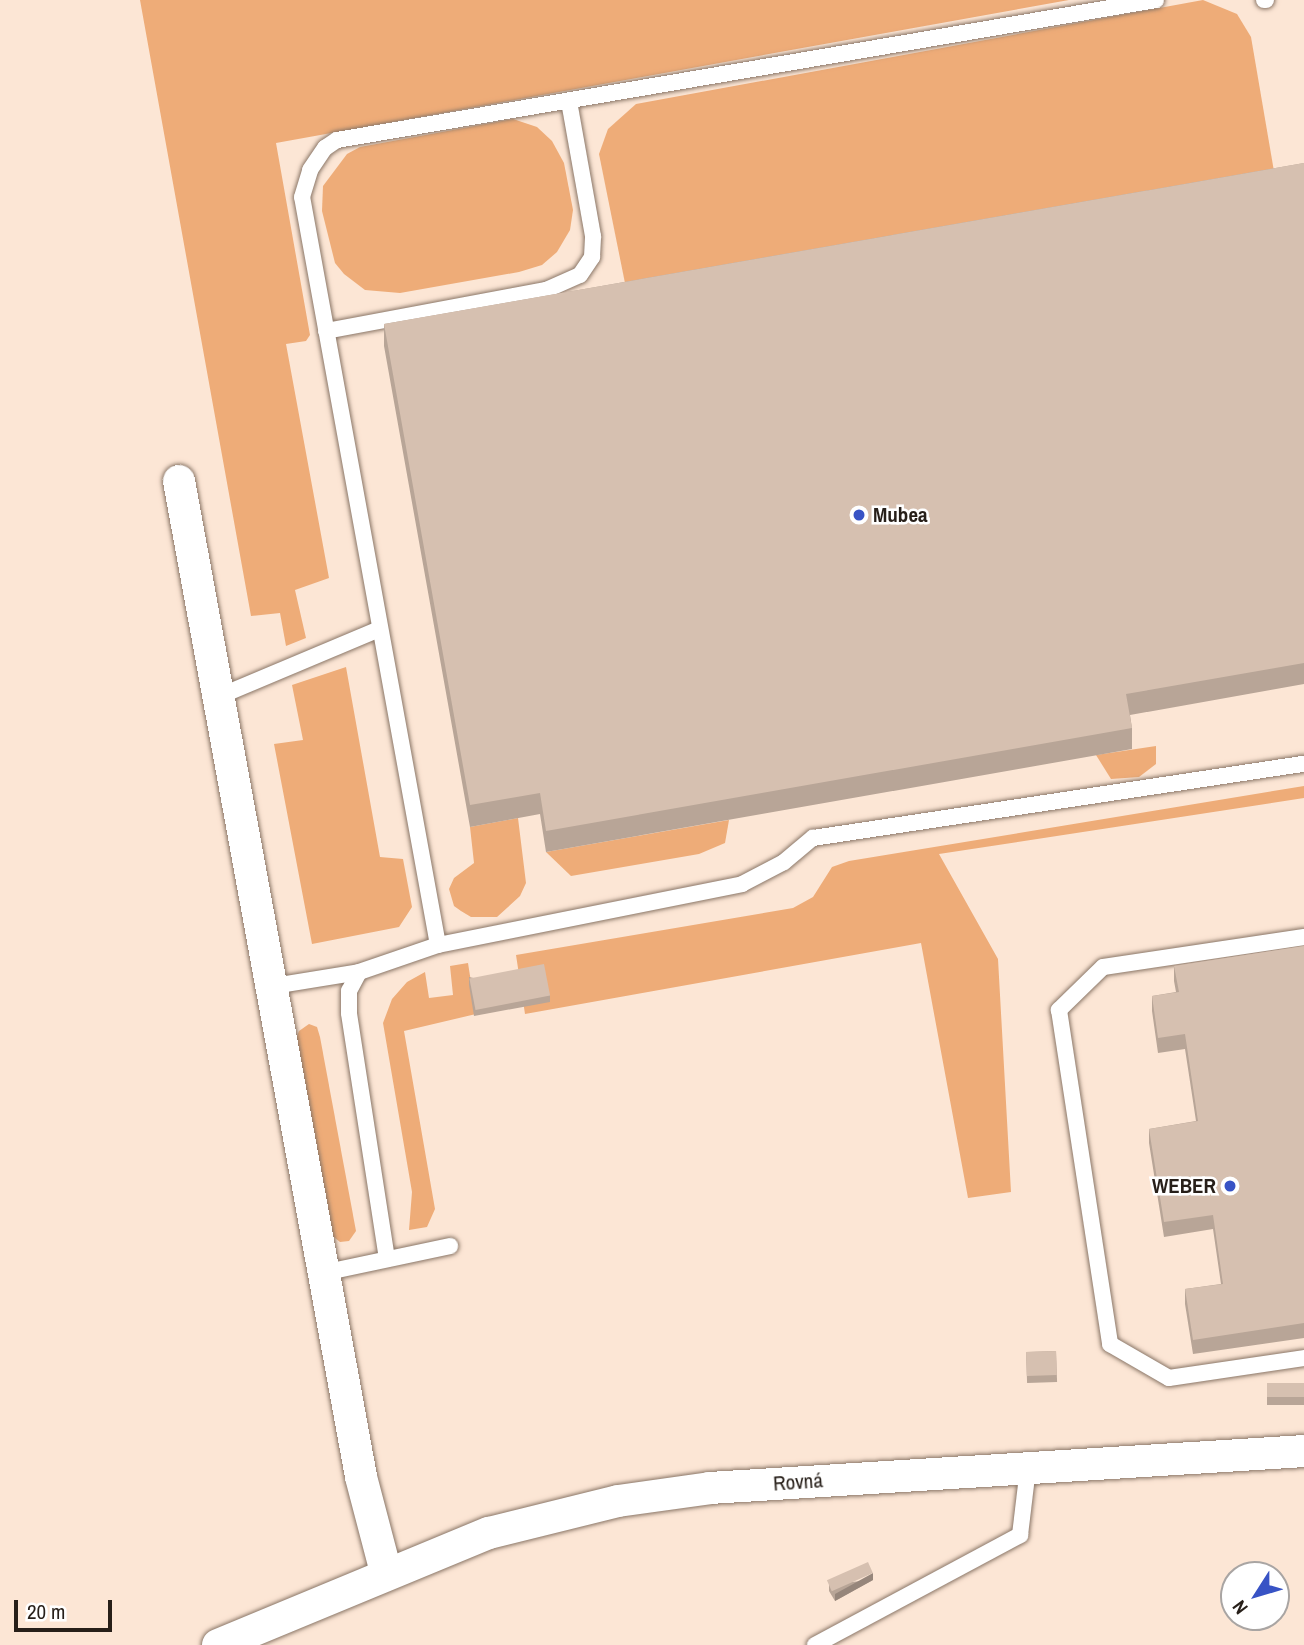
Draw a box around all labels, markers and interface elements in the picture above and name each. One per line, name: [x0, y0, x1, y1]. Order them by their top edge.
place label: Mubea: [873, 502, 928, 528]
marker: Mubea: [851, 507, 867, 523]
place label: WEBER: [1152, 1173, 1216, 1199]
marker: WEBER: [1222, 1178, 1238, 1194]
street label: Rovná: [772, 1468, 824, 1496]
north arrow: [1220, 1561, 1290, 1631]
scale bar: [18, 1586, 116, 1630]
text: N: [1226, 1595, 1254, 1620]
text: 20 m: [27, 1597, 65, 1626]

